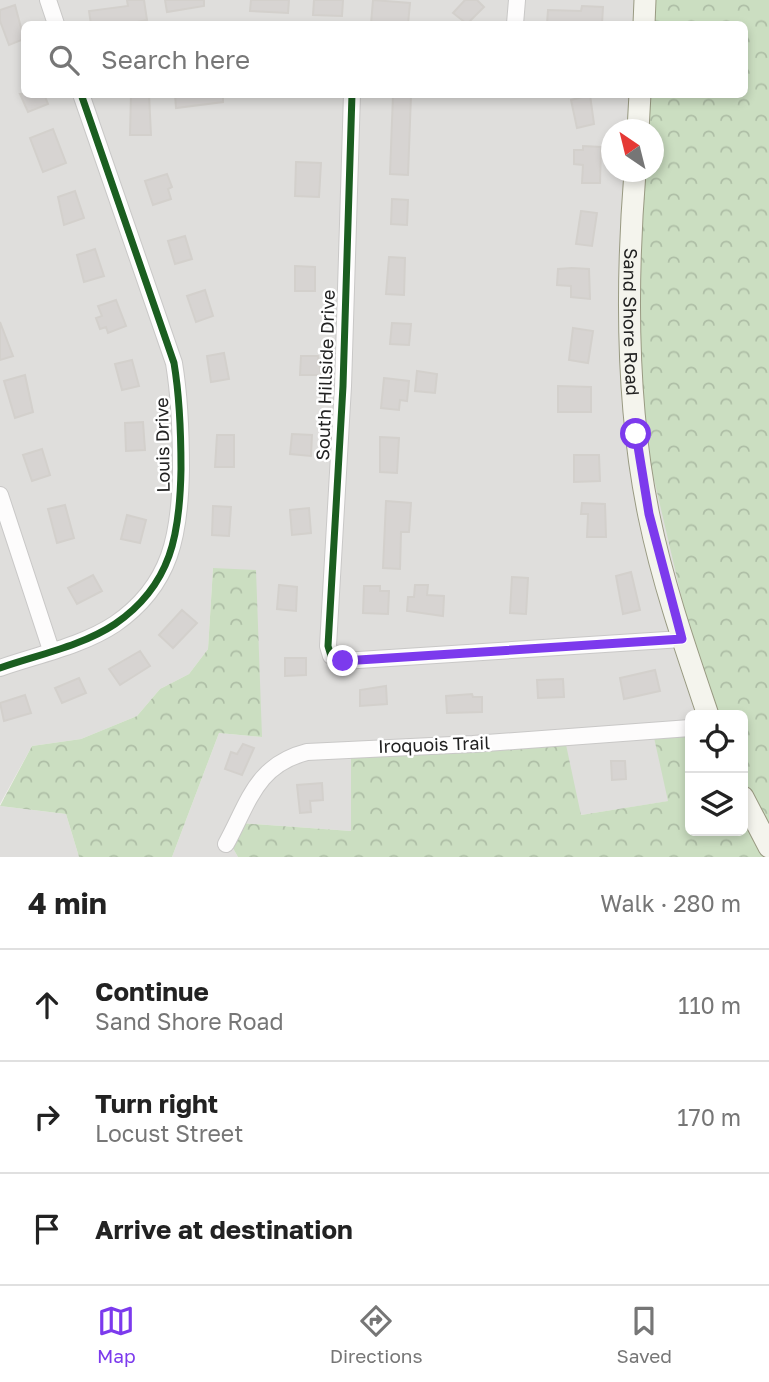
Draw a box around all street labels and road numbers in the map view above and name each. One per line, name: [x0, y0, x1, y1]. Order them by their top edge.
street label: Sand Shore Road: [619, 248, 645, 396]
street label: South Hillside Drive: [311, 289, 339, 461]
street label: Louis Drive: [150, 397, 174, 493]
street label: Iroquois Trail: [378, 731, 491, 757]

